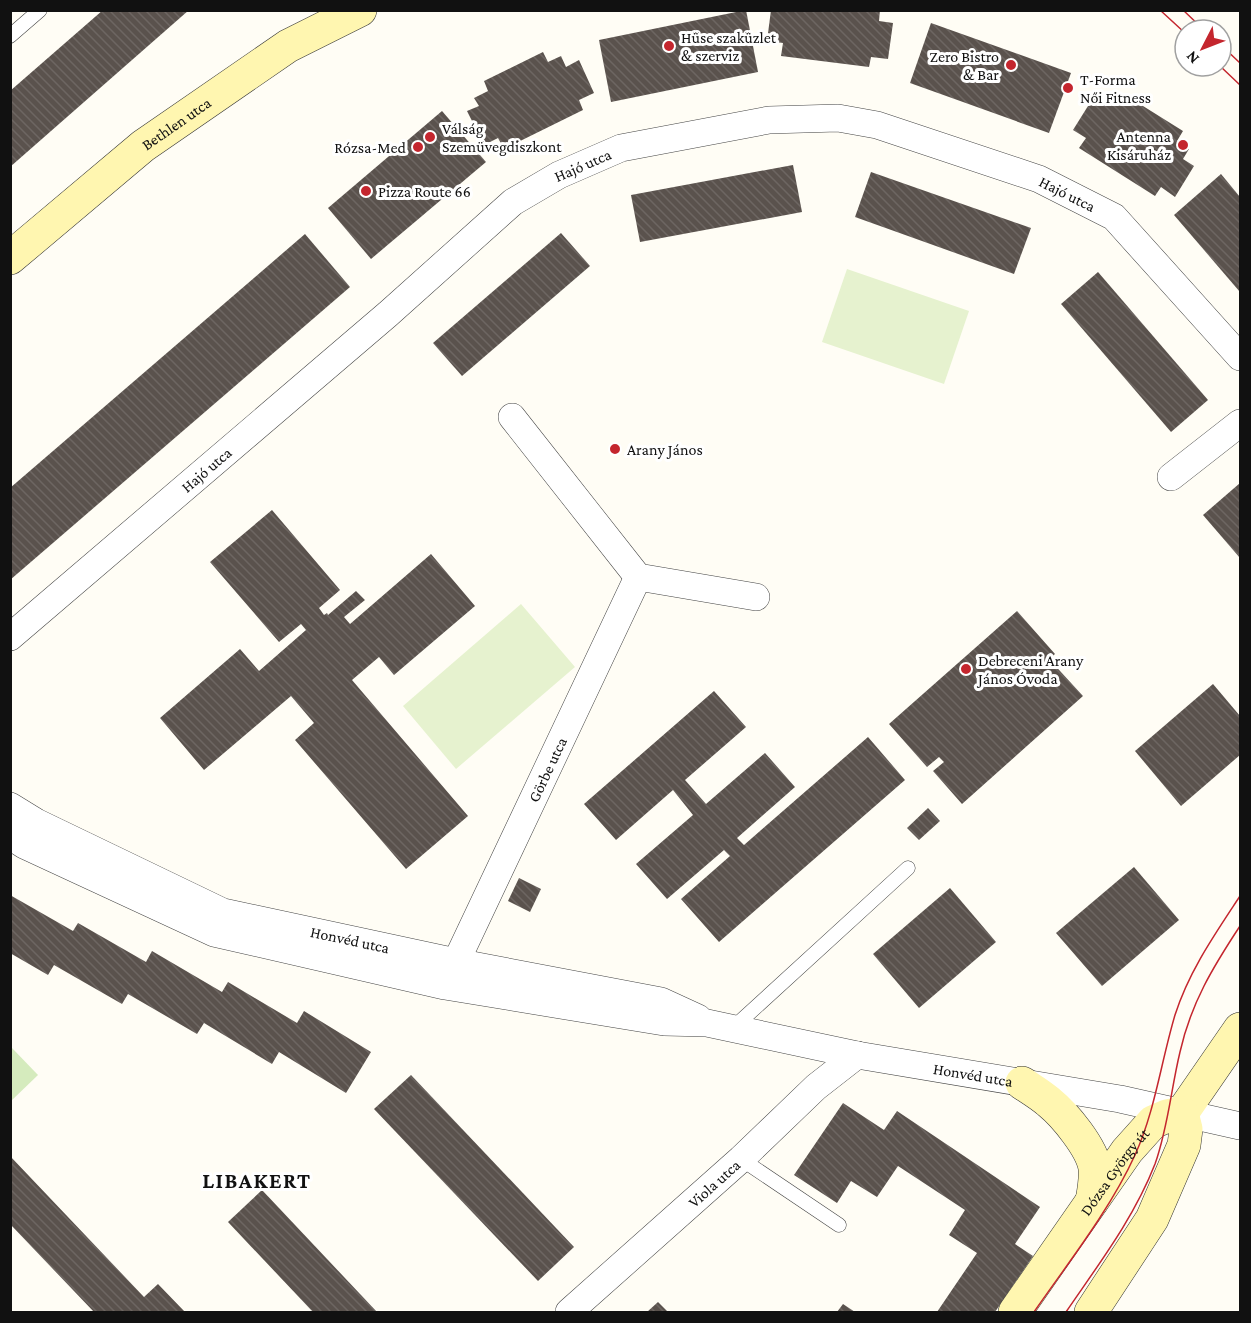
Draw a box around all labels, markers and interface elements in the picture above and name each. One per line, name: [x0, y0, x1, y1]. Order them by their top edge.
north arrow: [1173, 18, 1233, 78]
place label: Hüse szaküzlet & szerviz: [681, 29, 777, 64]
marker: Hüse szaküzlet & szerviz: [662, 39, 676, 53]
place label: Zero Bistro & Bar: [930, 48, 999, 83]
text: N: [1182, 48, 1202, 67]
marker: Zero Bistro & Bar: [1004, 58, 1018, 72]
place label: T-Forma Női Fitness: [1080, 71, 1151, 106]
marker: T-Forma Női Fitness: [1061, 81, 1075, 95]
street label: Bethlen utca: [138, 93, 214, 153]
place label: Válság Szemüvegdiszkont: [442, 120, 562, 156]
place label: Antenna Kisáruház: [1107, 128, 1172, 163]
marker: Válság Szemüvegdiszkont: [423, 130, 437, 144]
marker: Antenna Kisáruház: [1176, 138, 1190, 152]
place label: Rózsa-Med: [334, 139, 407, 156]
marker: Rózsa-Med: [411, 140, 425, 154]
street label: Hajó utca: [551, 145, 614, 185]
street label: Hajó utca: [1037, 172, 1099, 215]
place label: Pizza Route 66: [378, 183, 471, 200]
marker: Pizza Route 66: [359, 184, 373, 198]
place label: Arany János: [627, 441, 703, 459]
marker: Arany János: [608, 442, 622, 456]
street label: Hajó utca: [178, 443, 235, 495]
place label: Debreceni Arany János Óvoda: [976, 652, 1084, 688]
marker: Debreceni Arany János Óvoda: [959, 662, 973, 676]
street label: Görbe utca: [524, 734, 570, 805]
street label: Honvéd utca: [309, 923, 392, 956]
street label: Honvéd utca: [932, 1059, 1015, 1090]
street label: Dózsa György út: [1076, 1124, 1153, 1219]
street label: Viola utca: [685, 1155, 744, 1210]
district label: LIBAKERT: [202, 1168, 312, 1193]

